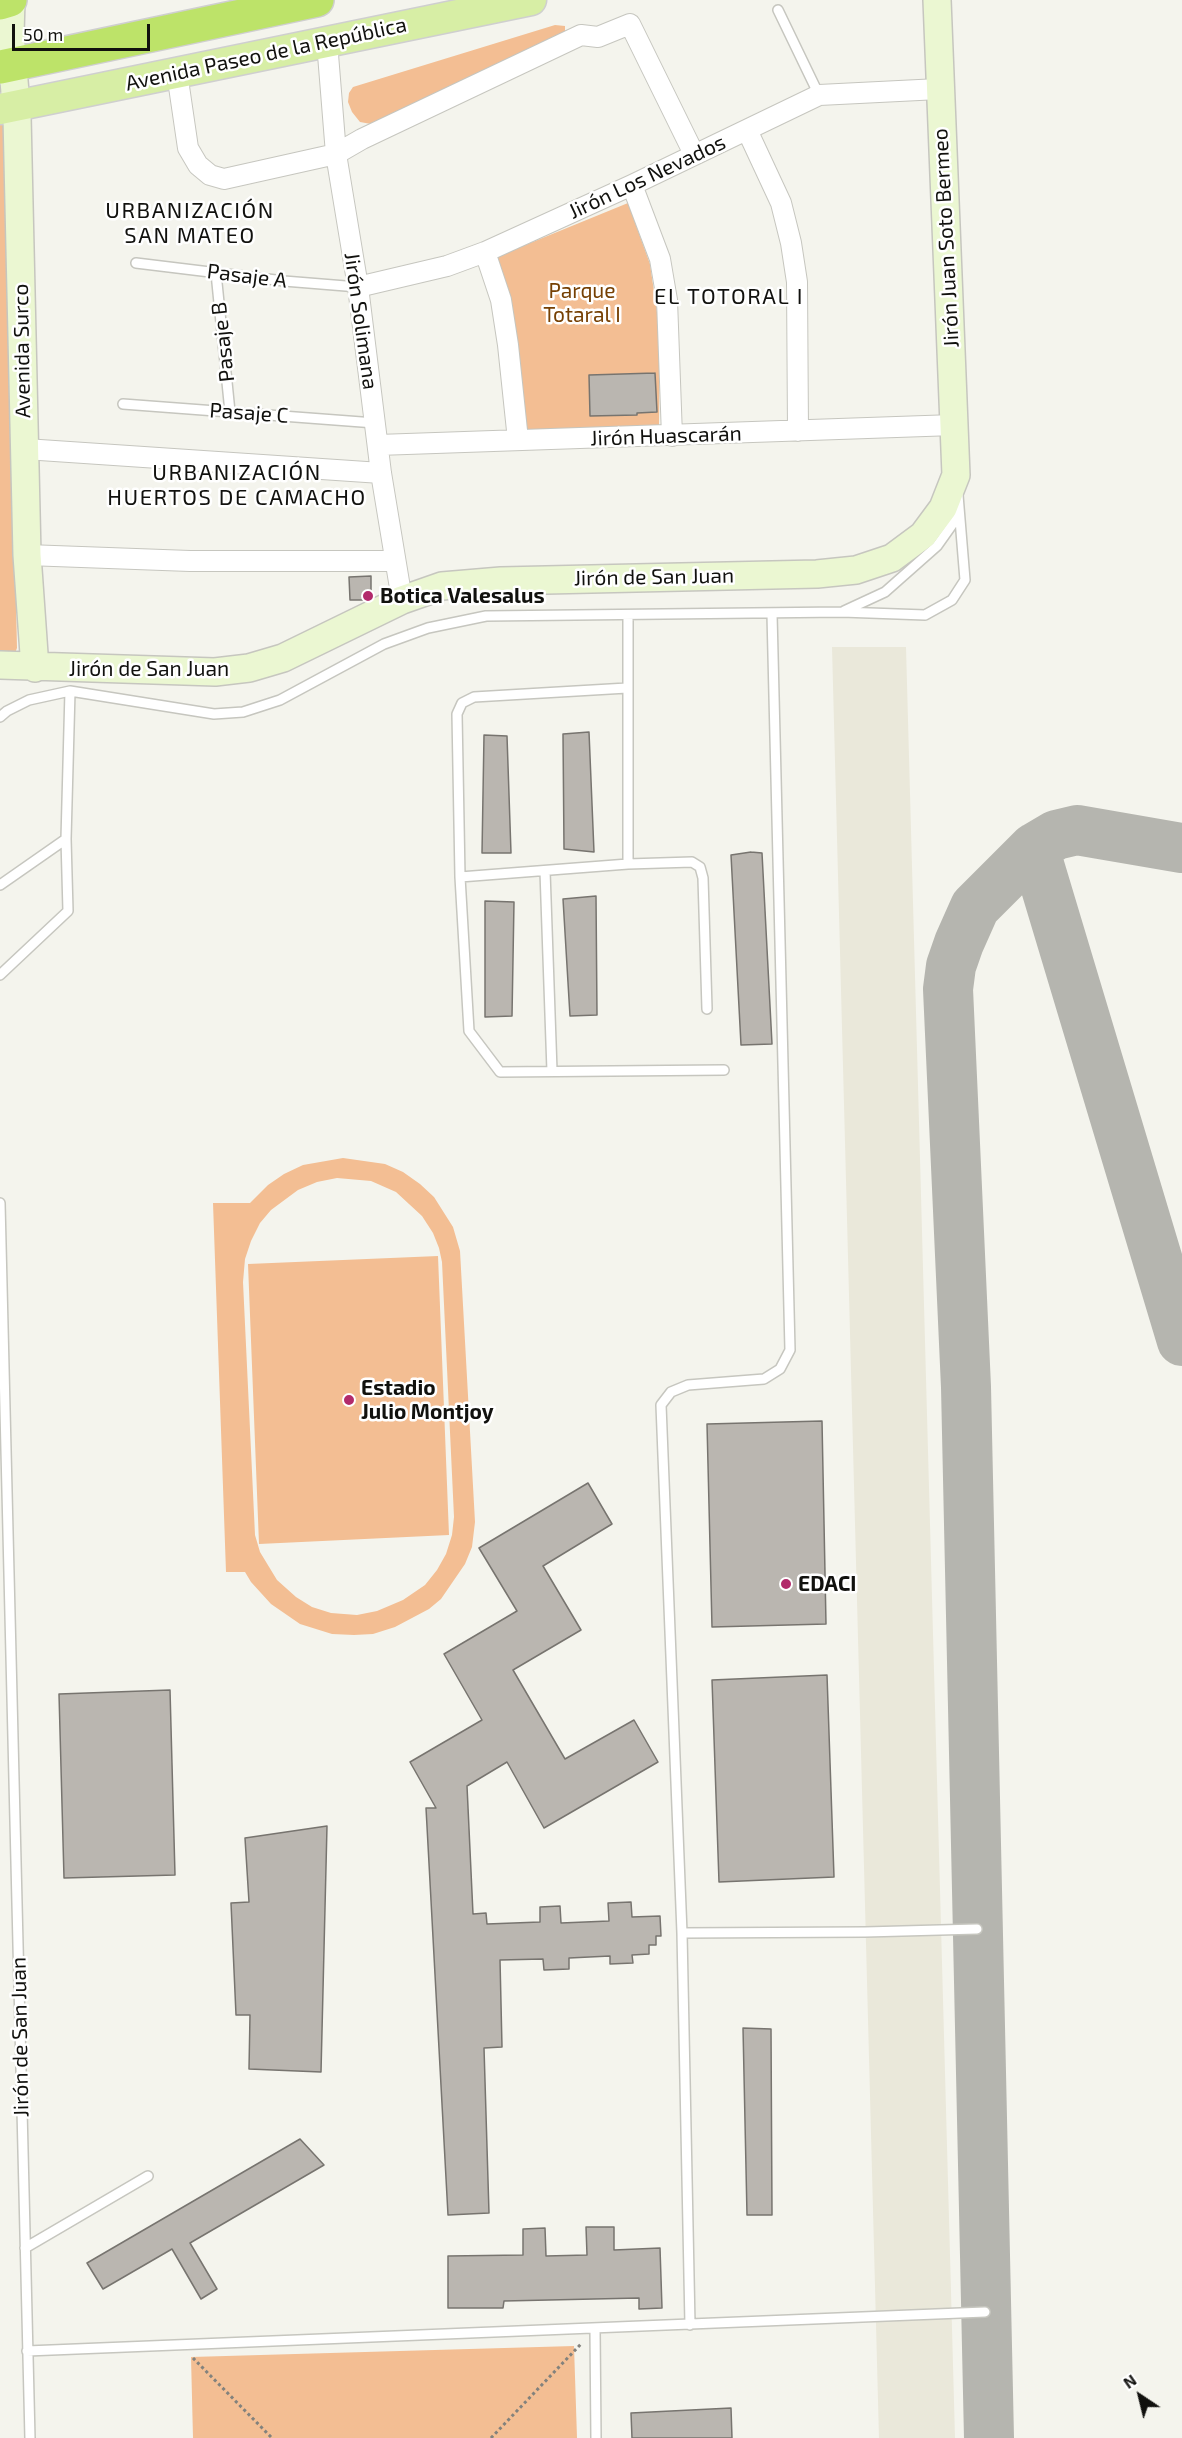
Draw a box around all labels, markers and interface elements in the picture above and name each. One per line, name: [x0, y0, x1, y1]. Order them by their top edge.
scale bar: [15, 12, 153, 50]
street label: Avenida Paseo de la República: [123, 12, 409, 96]
text: 50 m: [23, 23, 63, 45]
street label: Jirón Juan Soto Bermeo: [928, 128, 964, 348]
street label: Jirón Los Nevados: [564, 130, 730, 224]
district label: URBANIZACIÓN SAN MATEO: [105, 198, 275, 249]
street label: Jirón Solimana: [339, 251, 383, 391]
street label: Pasaje A: [206, 259, 288, 293]
park label: Parque Totaral I: [543, 278, 621, 328]
street label: Avenida Surco: [8, 284, 36, 418]
district label: EL TOTORAL I: [654, 284, 804, 310]
street label: Pasaje B: [206, 301, 240, 383]
street label: Pasaje C: [209, 398, 289, 428]
street label: Jirón Huascarán: [590, 421, 742, 451]
district label: URBANIZACIÓN HUERTOS DE CAMACHO: [107, 460, 367, 512]
street label: Jirón de San Juan: [574, 563, 734, 591]
place label: Botica Valesalus: [380, 583, 545, 609]
marker: Botica Valesalus: [361, 589, 375, 603]
street label: Jirón de San Juan: [69, 656, 229, 682]
place label: Estadio Julio Montjoy: [361, 1375, 494, 1425]
marker: Estadio Julio Montjoy: [342, 1393, 356, 1407]
place label: EDACI: [798, 1571, 856, 1597]
marker: EDACI: [779, 1577, 793, 1591]
street label: Jirón de San Juan: [6, 1957, 34, 2117]
north arrow: [1110, 2366, 1170, 2426]
text: N: [1119, 2370, 1140, 2392]

